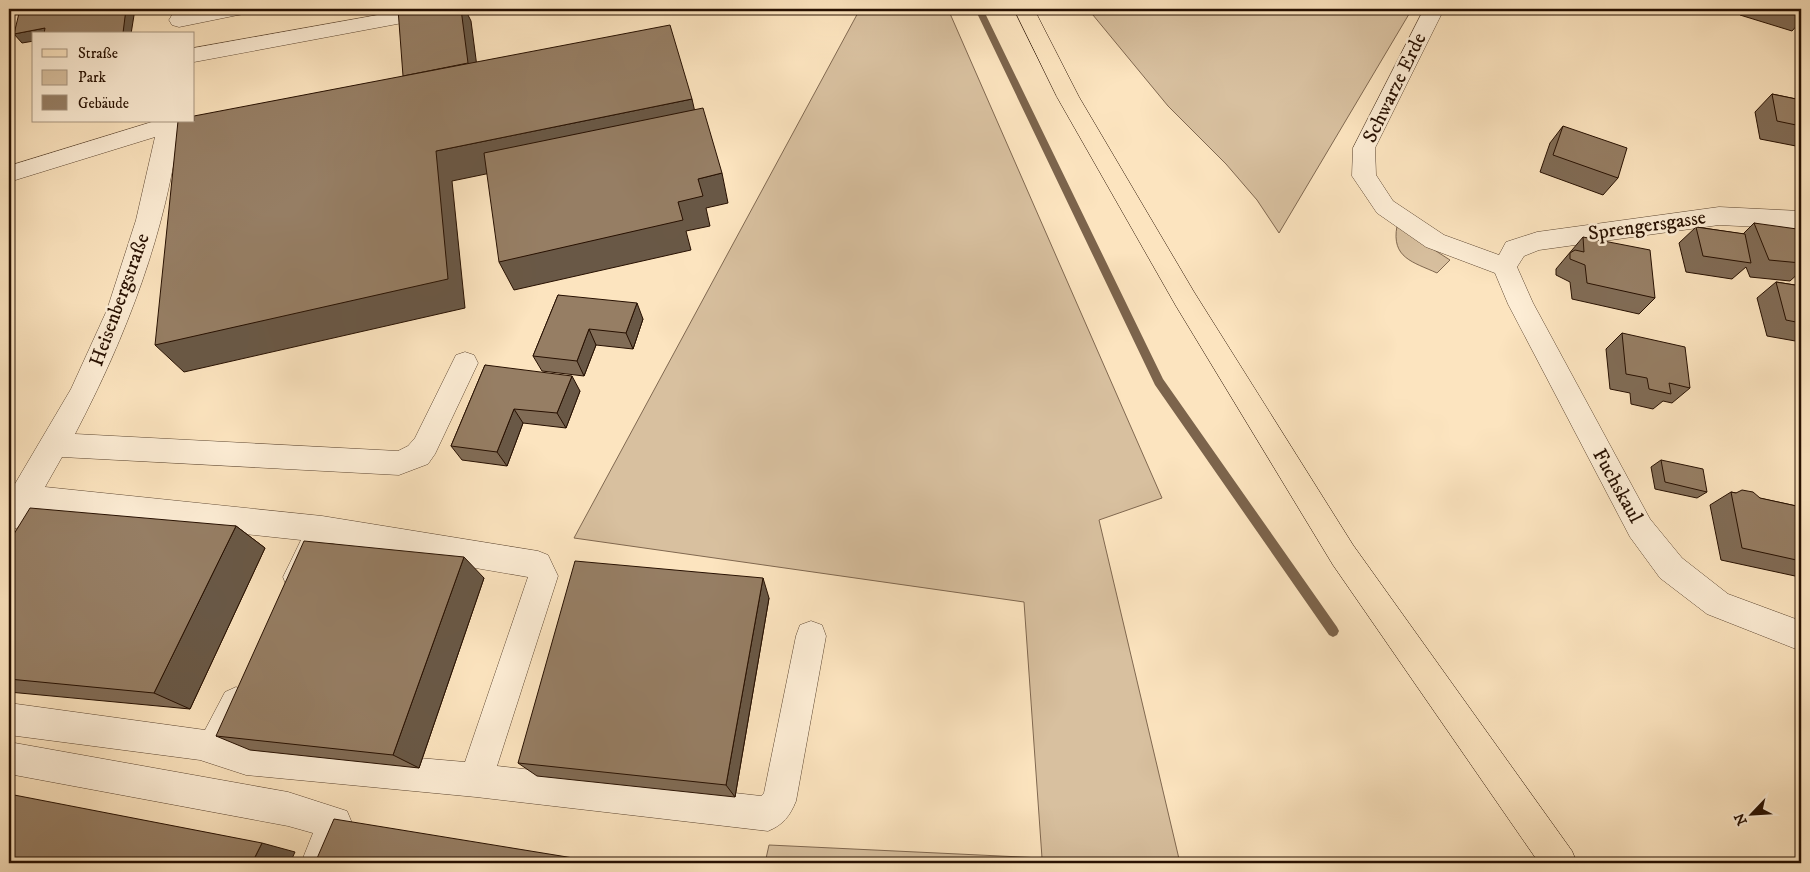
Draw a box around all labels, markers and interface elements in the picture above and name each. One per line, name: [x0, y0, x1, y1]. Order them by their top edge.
street label: Schwarze Erde: [1358, 29, 1432, 147]
legend: [32, 32, 195, 122]
text: Straße: [78, 44, 118, 63]
text: Park: [78, 68, 107, 87]
text: Gebäude: [78, 94, 129, 113]
street label: Sprengersgasse: [1587, 205, 1707, 247]
street label: Heisenbergstraße: [84, 230, 156, 370]
street label: Fuchskaul: [1586, 444, 1648, 528]
north arrow: [1728, 790, 1778, 840]
text: N: [1730, 810, 1752, 828]

